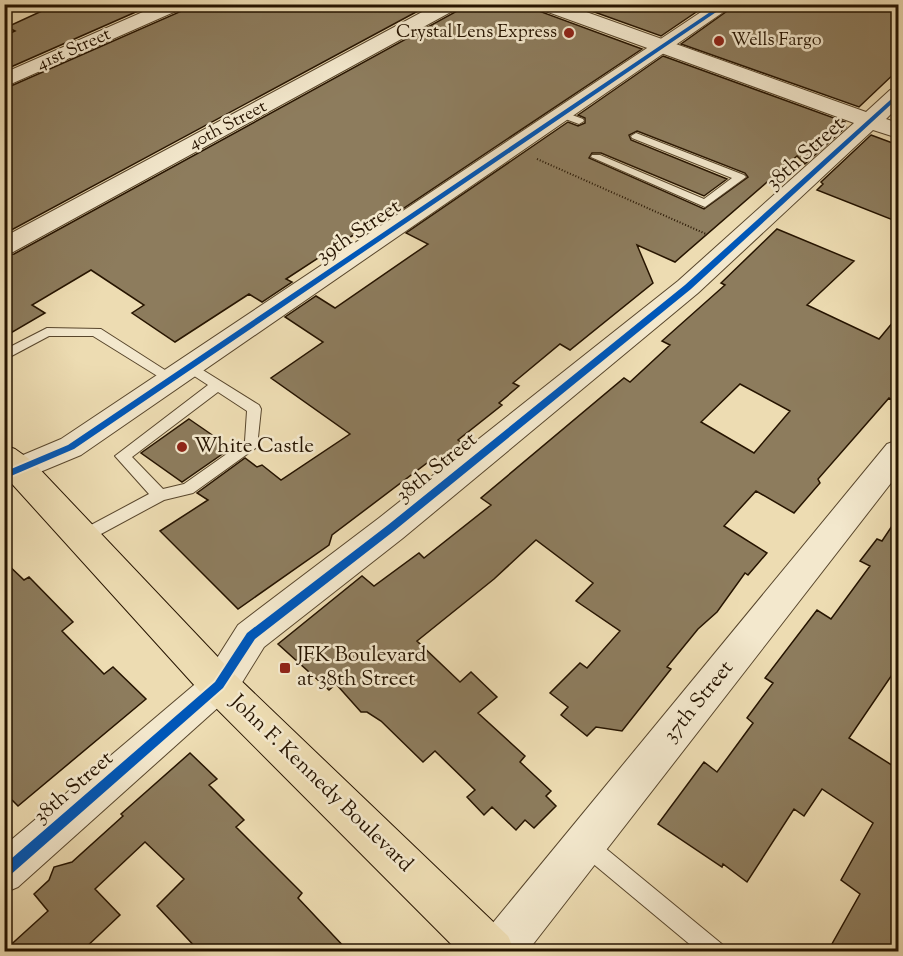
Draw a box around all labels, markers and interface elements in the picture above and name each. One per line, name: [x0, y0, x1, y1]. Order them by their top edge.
place label: Crystal Lens Express: [396, 20, 557, 46]
street label: 41st Street: [33, 22, 115, 78]
marker: Crystal Lens Express: [562, 26, 576, 40]
place label: Wells Fargo: [731, 28, 822, 54]
marker: Wells Fargo: [712, 34, 726, 48]
street label: 40th Street: [184, 94, 272, 158]
street label: 38th Street: [760, 110, 852, 198]
street label: 39th Street: [311, 193, 407, 271]
street label: 38th Street: [390, 426, 484, 510]
place label: White Castle: [194, 432, 314, 462]
marker: White Castle: [175, 440, 189, 454]
place label: JFK Boulevard at 38th Street: [296, 641, 427, 695]
street label: 37th Street: [657, 655, 741, 749]
marker: JFK Boulevard at 38th Street: [278, 661, 292, 675]
street label: John F. Kennedy Boulevard: [222, 688, 419, 880]
street label: 38th Street: [27, 745, 121, 831]

